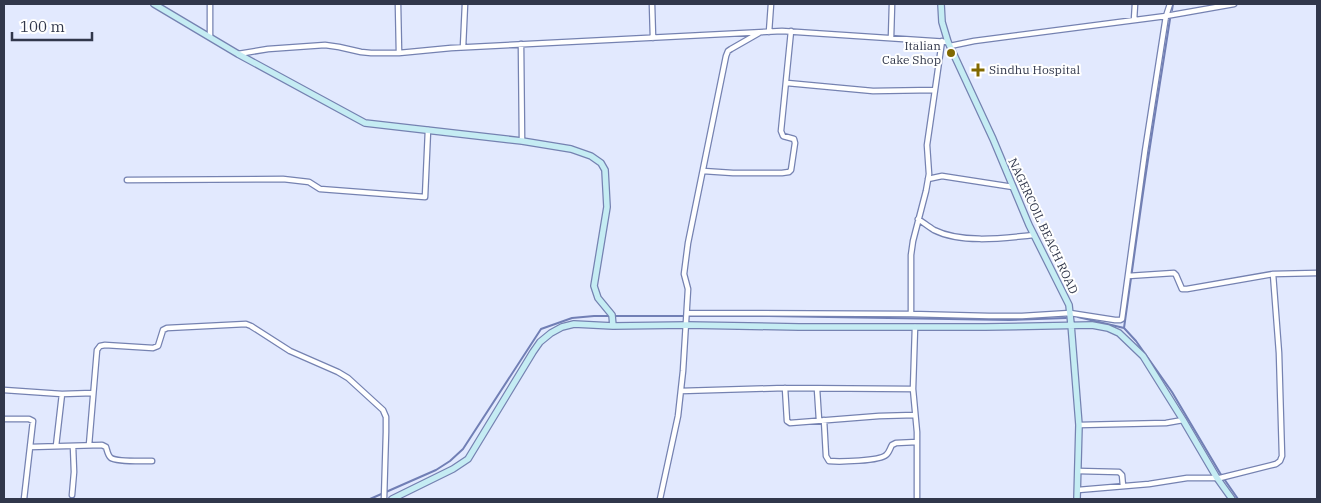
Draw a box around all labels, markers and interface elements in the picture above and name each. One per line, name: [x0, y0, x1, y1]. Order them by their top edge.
scale bar: [12, 10, 92, 42]
text: 100 m: [20, 17, 65, 36]
place label: Italian Cake Shop: [882, 38, 941, 67]
marker: Italian Cake Shop: [945, 47, 957, 59]
place label: Sindhu Hospital: [989, 62, 1080, 77]
marker: Sindhu Hospital: [971, 63, 985, 77]
street label: NAGERCOIL BEACH ROAD: [1005, 155, 1082, 296]

